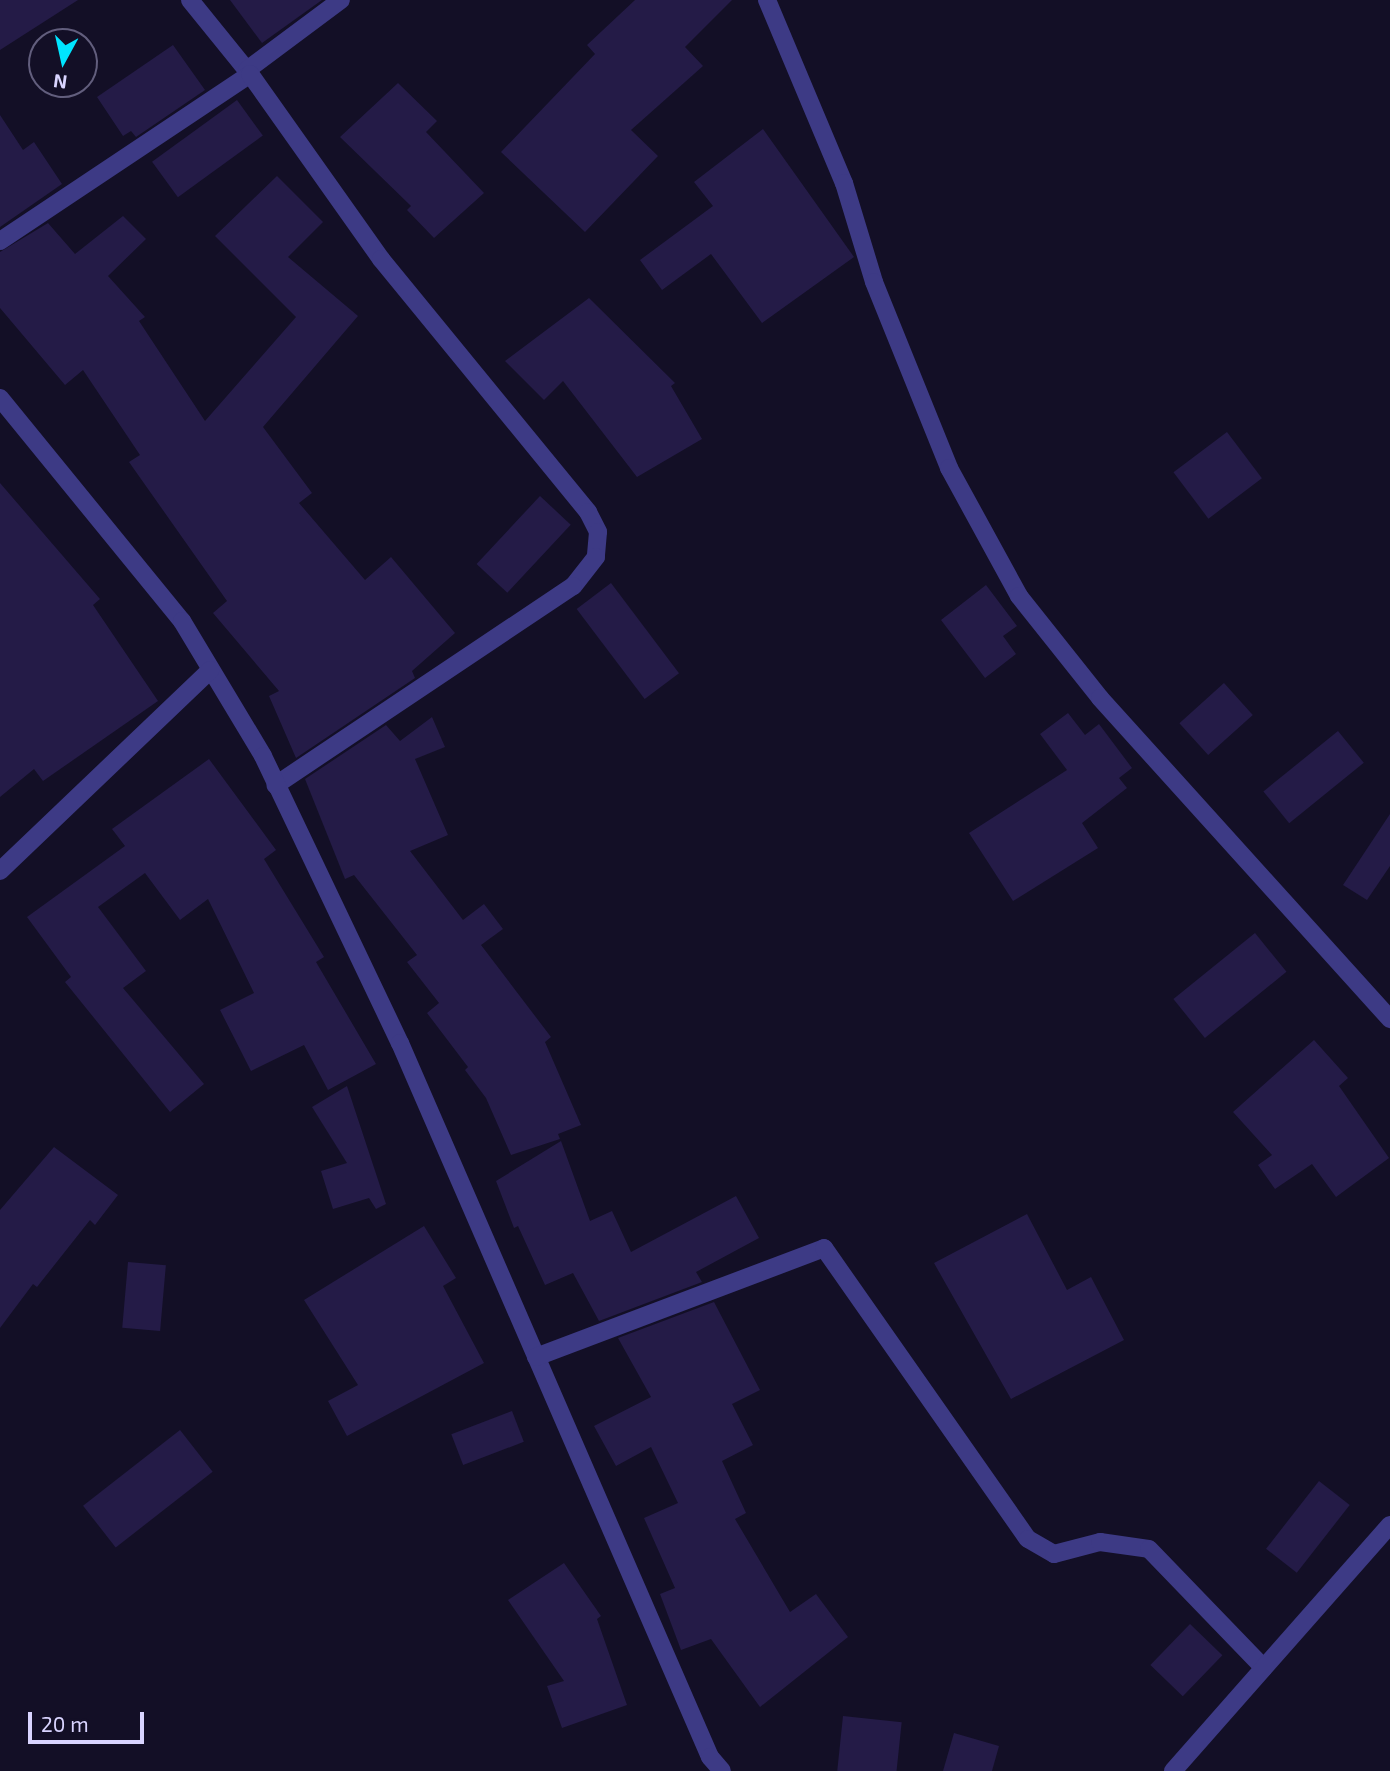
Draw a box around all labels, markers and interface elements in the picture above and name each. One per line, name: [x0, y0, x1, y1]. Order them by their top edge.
north arrow: [28, 28, 98, 98]
text: N: [52, 70, 69, 95]
scale bar: [32, 1698, 147, 1742]
text: 20 m: [41, 1711, 89, 1736]

